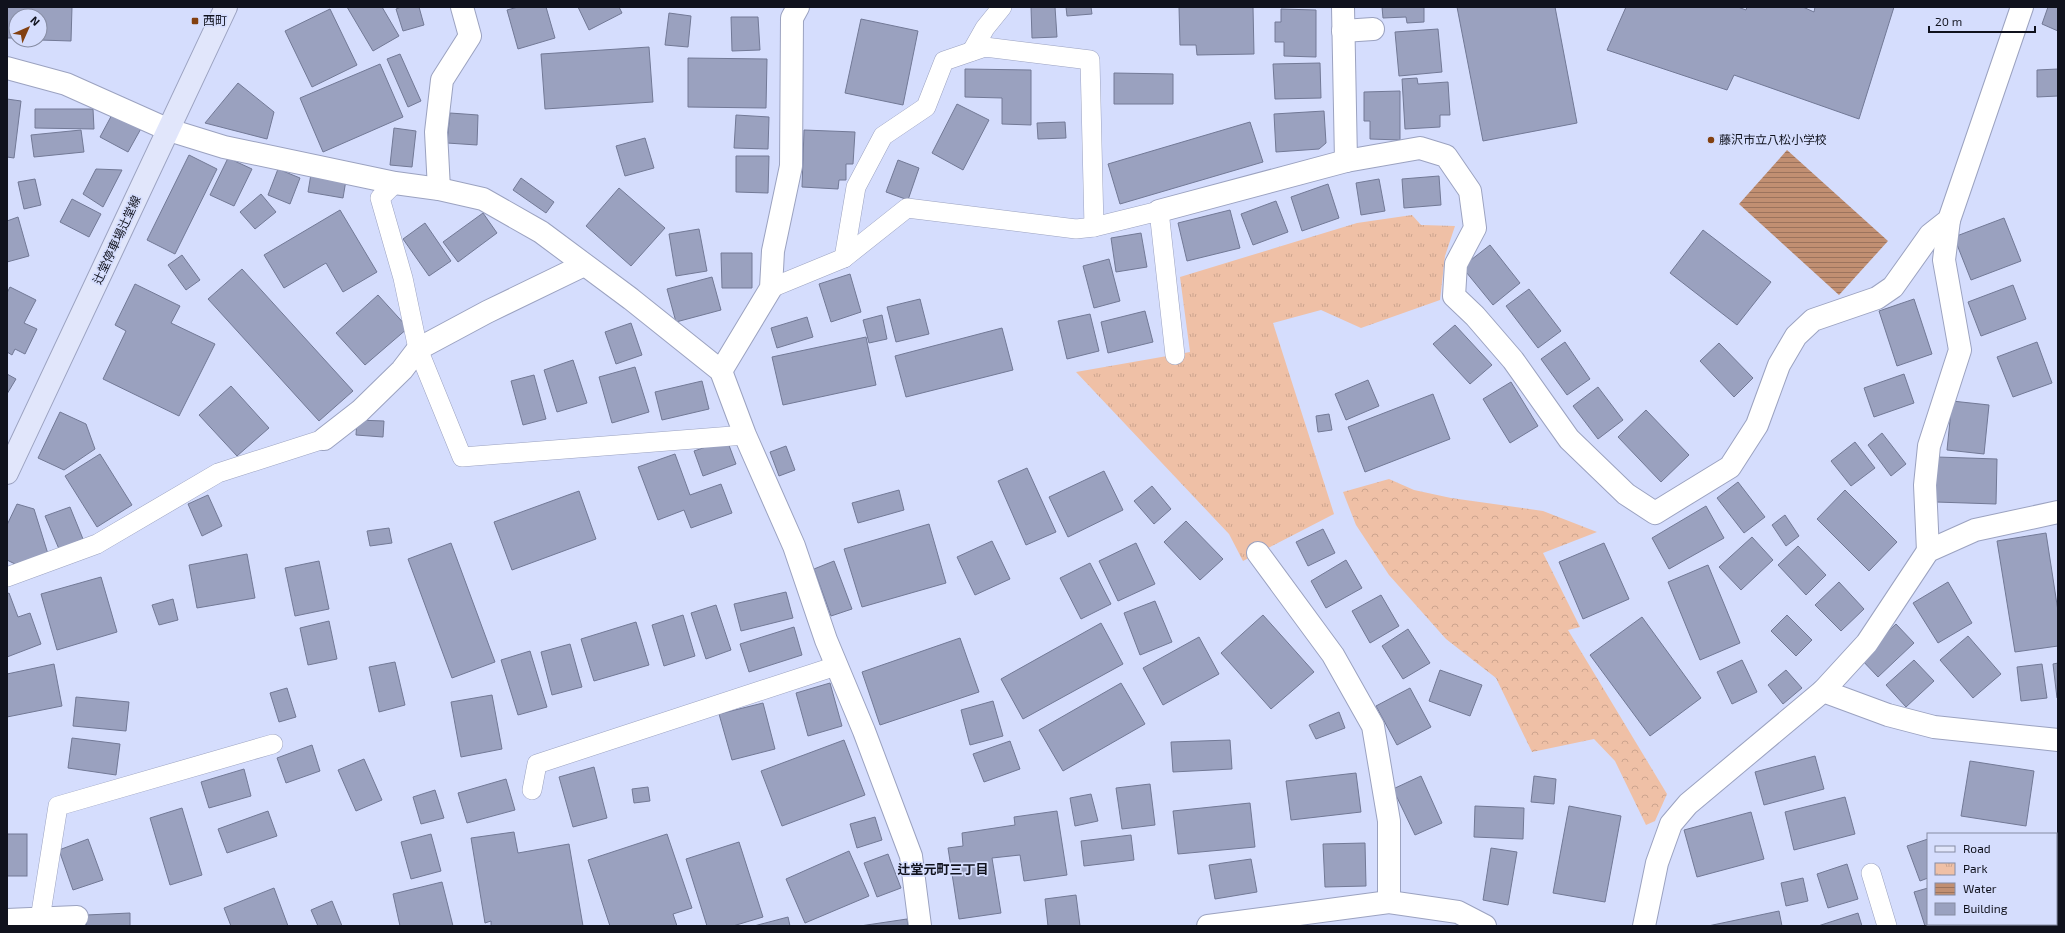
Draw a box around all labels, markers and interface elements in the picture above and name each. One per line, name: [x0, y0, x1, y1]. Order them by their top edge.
north arrow: [8, 8, 48, 48]
scale bar: [1929, 8, 2035, 34]
text: N: [28, 13, 43, 28]
place label: 西町: [203, 13, 227, 27]
text: 20 m: [1935, 14, 1962, 28]
marker: 西町: [190, 16, 200, 26]
place label: 藤沢市立八松小学校: [1719, 132, 1827, 146]
marker: 藤沢市立八松小学校: [1706, 135, 1716, 145]
street label: 辻堂停車場辻堂線: [89, 193, 143, 286]
legend: [1927, 833, 2057, 925]
text: Road: [1963, 841, 1991, 855]
district label: 辻堂元町三丁目: [897, 861, 989, 877]
text: Park: [1963, 861, 1988, 875]
text: Water: [1963, 881, 1997, 895]
text: Building: [1963, 901, 2008, 915]

